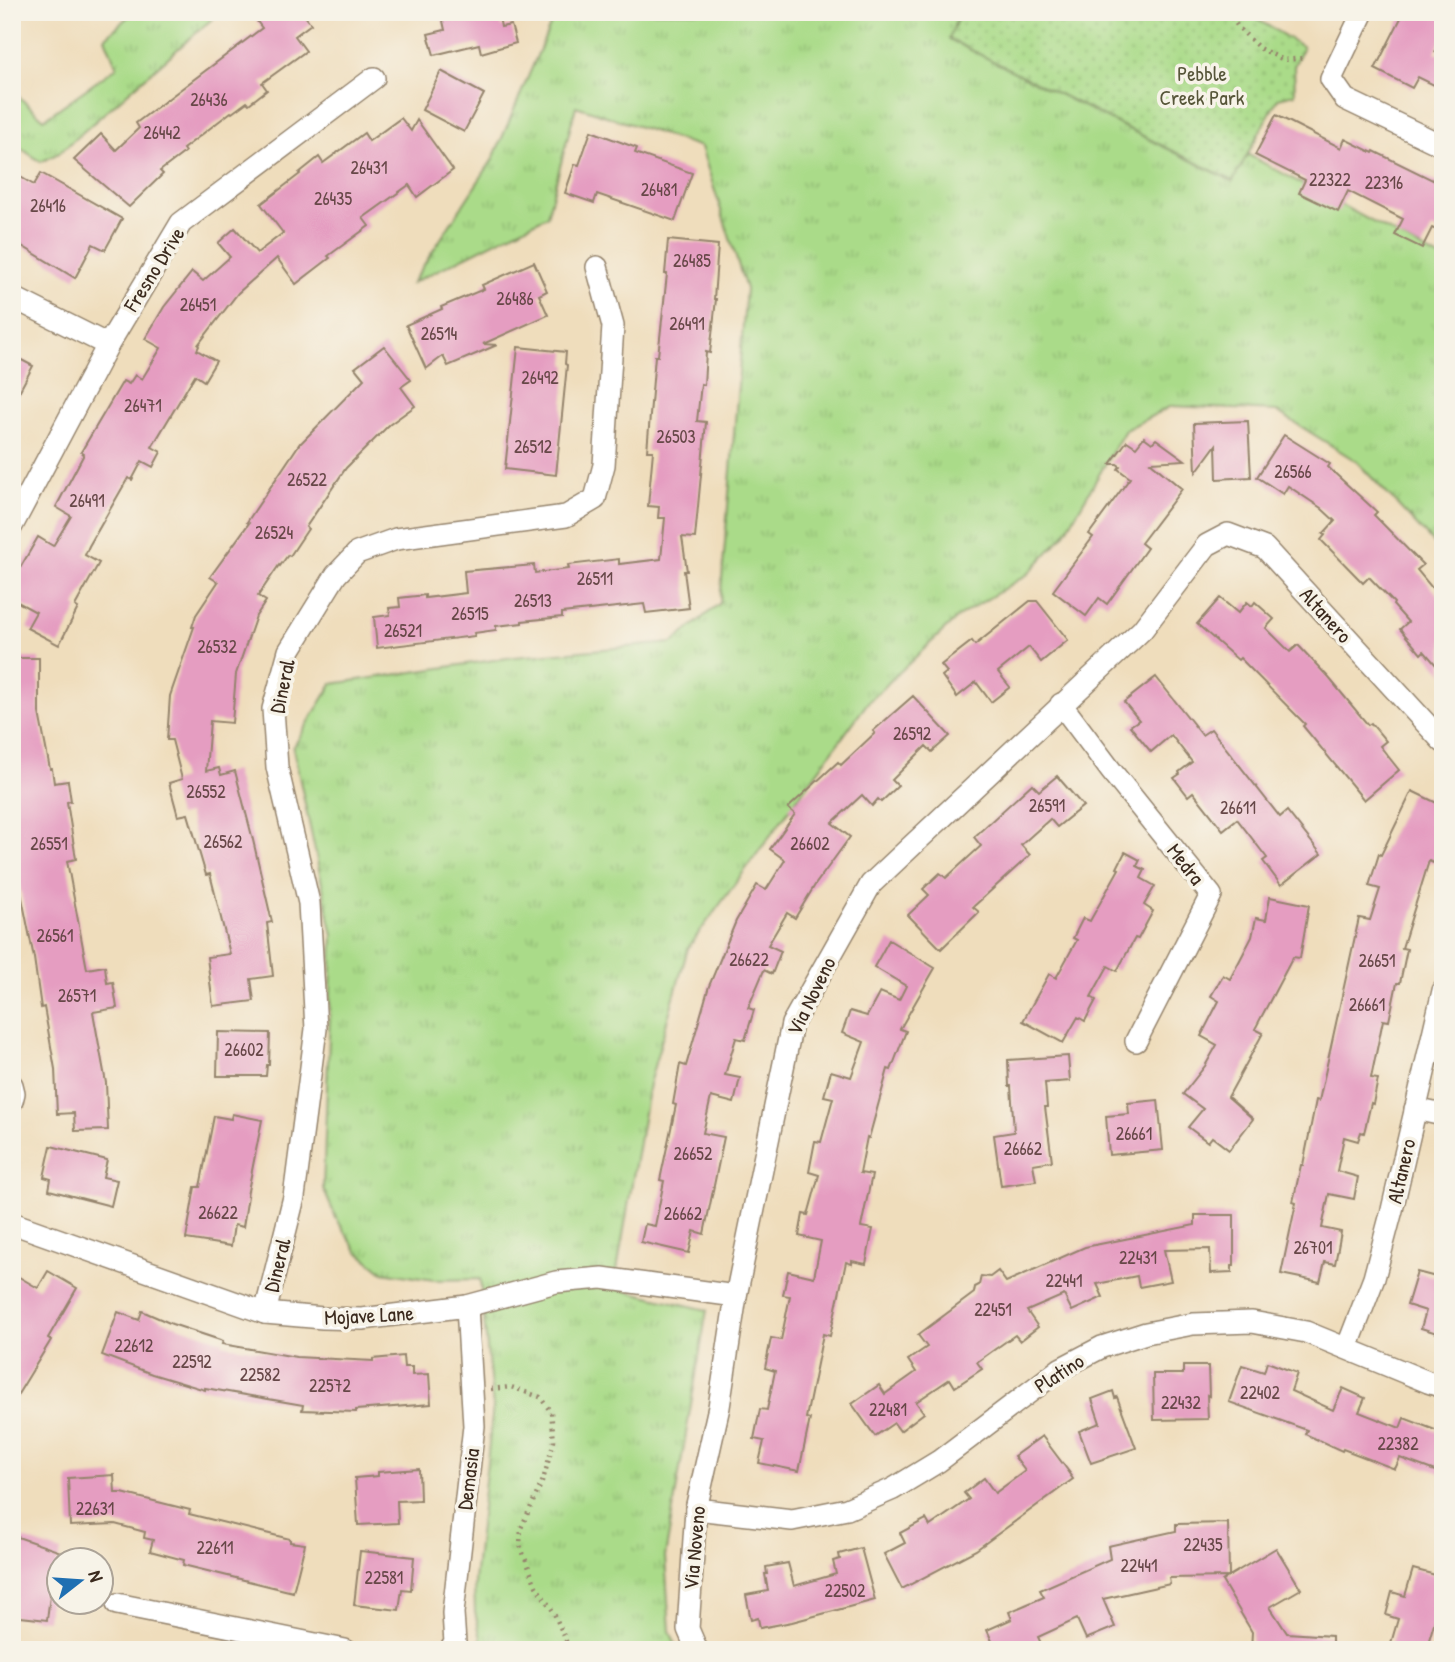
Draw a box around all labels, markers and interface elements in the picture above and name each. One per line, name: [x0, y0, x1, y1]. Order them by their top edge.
park label: Pebble Creek Park: [1160, 59, 1245, 112]
house number: 26436: [190, 87, 228, 112]
house number: 26442: [143, 120, 181, 145]
house number: 26431: [351, 155, 387, 180]
house number: 22322: [1309, 167, 1351, 192]
house number: 22316: [1365, 170, 1403, 195]
house number: 26481: [641, 177, 677, 202]
house number: 26435: [314, 186, 352, 211]
house number: 26416: [30, 193, 66, 218]
street label: Fresno Drive: [116, 221, 191, 318]
house number: 26485: [673, 248, 711, 273]
house number: 26486: [496, 286, 534, 311]
house number: 26451: [180, 292, 216, 317]
house number: 26491: [669, 311, 705, 336]
house number: 26514: [421, 321, 457, 346]
house number: 26492: [521, 365, 559, 390]
house number: 26471: [124, 393, 162, 418]
house number: 26503: [656, 424, 696, 449]
house number: 26512: [514, 434, 553, 459]
house number: 26566: [1274, 459, 1312, 484]
house number: 26522: [287, 467, 328, 492]
house number: 26491: [69, 488, 105, 513]
house number: 26524: [255, 520, 293, 545]
house number: 26511: [577, 566, 613, 591]
street label: Altanero: [1293, 581, 1359, 649]
house number: 26513: [514, 588, 552, 613]
house number: 26515: [451, 601, 489, 626]
house number: 26521: [384, 618, 422, 643]
house number: 26532: [197, 634, 237, 659]
street label: Dineral: [262, 656, 302, 716]
house number: 26592: [893, 721, 932, 746]
house number: 26552: [186, 779, 226, 804]
house number: 26591: [1029, 793, 1065, 818]
house number: 26611: [1220, 795, 1256, 820]
house number: 26562: [204, 829, 243, 854]
house number: 26551: [30, 831, 68, 856]
house number: 26602: [790, 831, 830, 856]
street label: Medra: [1161, 837, 1211, 891]
house number: 26561: [37, 923, 73, 948]
house number: 26622: [729, 947, 769, 972]
house number: 26651: [1359, 948, 1395, 973]
street label: Via Noveno: [780, 952, 842, 1040]
house number: 26571: [58, 983, 96, 1008]
house number: 26661: [1349, 992, 1385, 1017]
house number: 26602: [224, 1037, 264, 1062]
house number: 26661: [1116, 1121, 1152, 1146]
house number: 26662: [1004, 1136, 1043, 1161]
street label: Altanero: [1379, 1136, 1423, 1206]
house number: 26652: [674, 1141, 713, 1166]
house number: 26622: [198, 1200, 238, 1225]
house number: 26662: [664, 1201, 703, 1226]
street label: Dineral: [256, 1235, 298, 1295]
house number: 26701: [1293, 1235, 1333, 1260]
house number: 22431: [1119, 1245, 1157, 1270]
house number: 22441: [1046, 1268, 1082, 1293]
house number: 22451: [974, 1297, 1012, 1322]
street label: Mojave Lane: [323, 1298, 415, 1332]
house number: 22612: [115, 1333, 154, 1358]
street label: Platino: [1029, 1346, 1089, 1400]
house number: 22592: [172, 1349, 212, 1374]
house number: 22582: [240, 1362, 281, 1387]
house number: 22572: [309, 1373, 351, 1398]
house number: 22402: [1240, 1380, 1281, 1405]
house number: 22432: [1161, 1390, 1202, 1415]
house number: 22481: [869, 1397, 907, 1422]
house number: 22382: [1377, 1431, 1419, 1456]
street label: Demasia: [450, 1447, 486, 1511]
house number: 22631: [76, 1496, 114, 1521]
street label: Via Noveno: [676, 1505, 712, 1591]
house number: 22435: [1183, 1532, 1223, 1557]
house number: 22611: [196, 1535, 234, 1560]
north arrow: [46, 1546, 116, 1616]
house number: 22441: [1121, 1553, 1157, 1578]
house number: 22581: [365, 1565, 403, 1590]
text: N: [82, 1567, 110, 1585]
house number: 22502: [825, 1578, 866, 1603]

